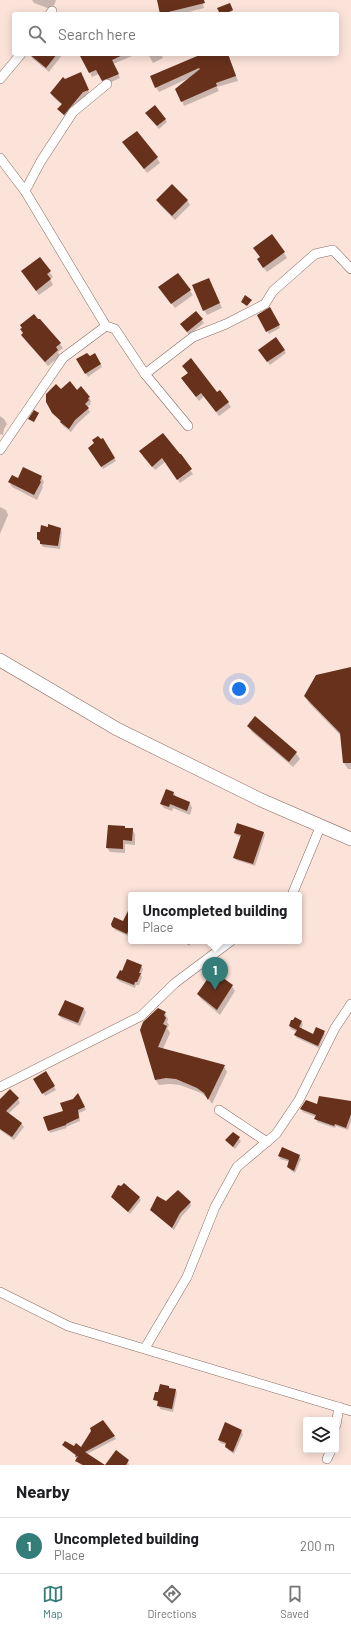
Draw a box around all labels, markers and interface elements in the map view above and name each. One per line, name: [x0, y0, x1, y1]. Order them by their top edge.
search box: [12, 12, 339, 56]
icon: search: [26, 23, 48, 45]
text: Search here: [58, 25, 136, 43]
your location: [229, 679, 249, 699]
popup: [128, 892, 302, 944]
text: Uncompleted building: [143, 901, 287, 919]
text: Place: [143, 919, 174, 935]
pin: 1: [202, 957, 228, 990]
map controls: [303, 1417, 339, 1453]
button: layers: [303, 1417, 339, 1453]
text: Nearby: [16, 1481, 70, 1501]
text: Uncompleted building: [54, 1529, 199, 1547]
text: 1: [27, 1538, 31, 1554]
text: 200 m: [300, 1538, 335, 1554]
text: Place: [54, 1547, 85, 1563]
tab: Map: [42, 1583, 64, 1620]
tab: Directions: [147, 1583, 197, 1620]
tab: Saved: [280, 1583, 309, 1620]

